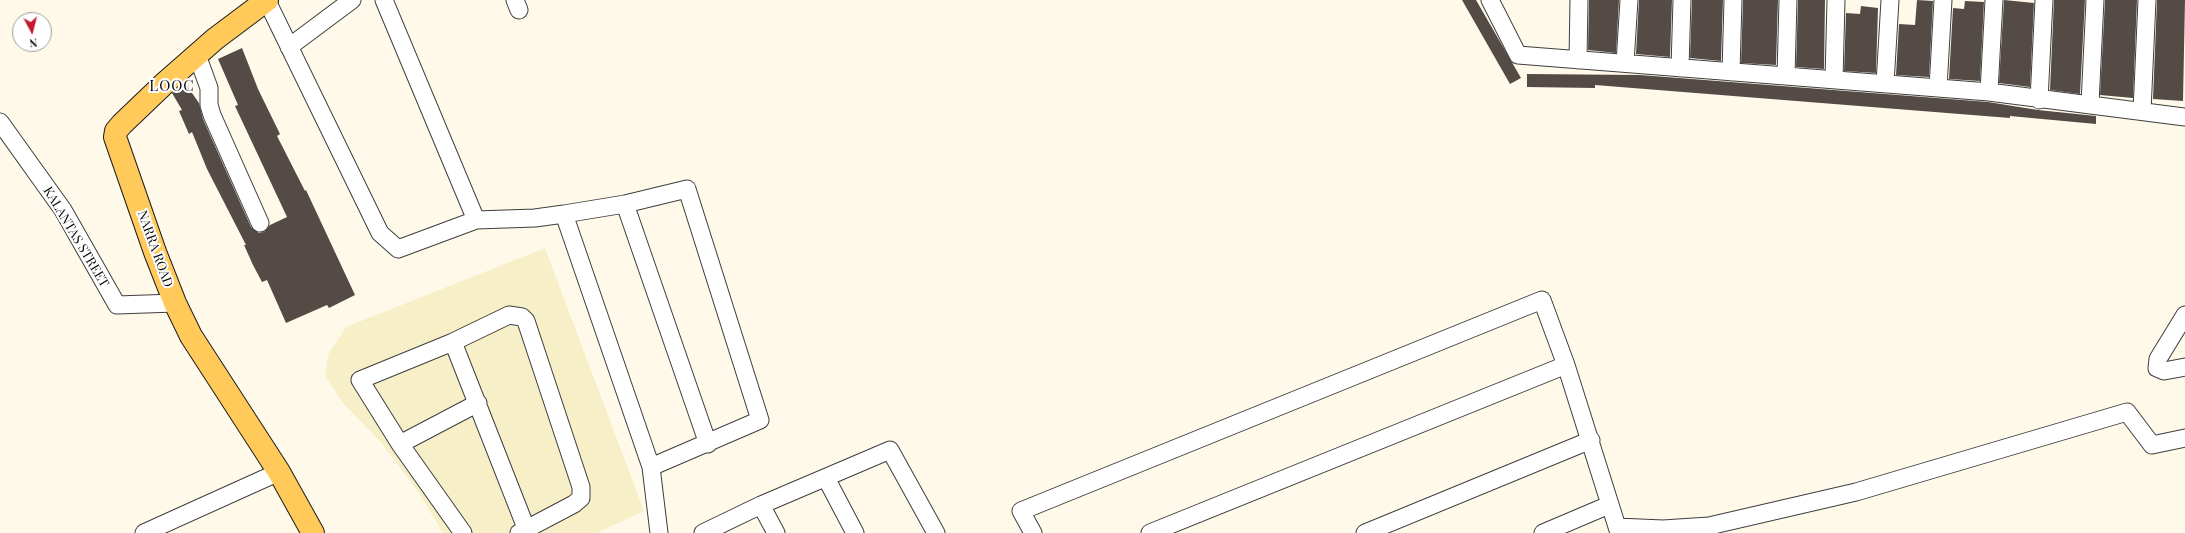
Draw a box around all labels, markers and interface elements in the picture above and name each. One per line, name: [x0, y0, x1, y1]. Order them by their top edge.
north arrow: [12, 12, 52, 52]
text: N: [29, 35, 38, 51]
district label: LOOC: [149, 77, 195, 95]
street label: KALANTAS STREET: [40, 184, 112, 290]
street label: NARRA ROAD: [134, 209, 176, 289]

